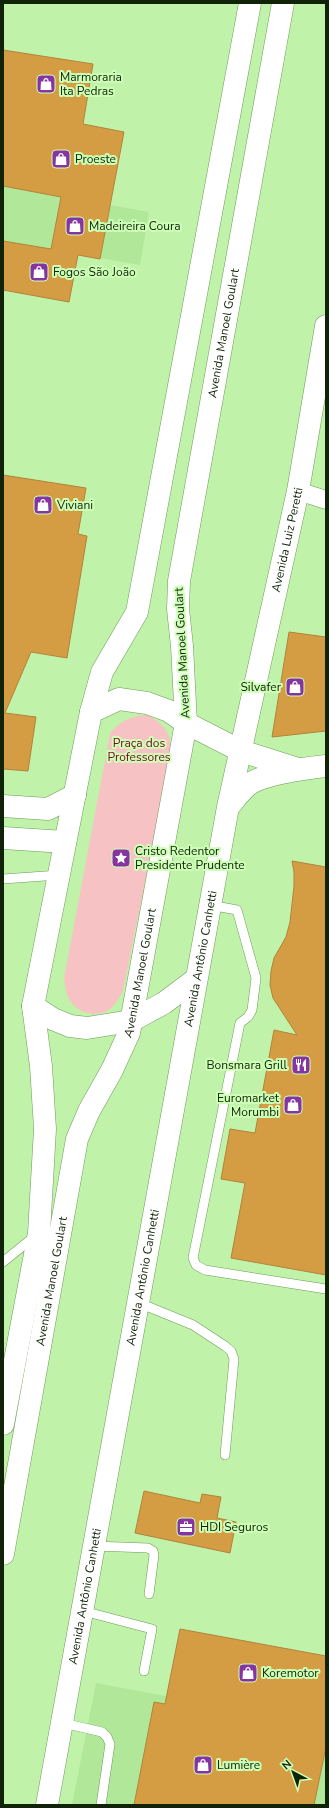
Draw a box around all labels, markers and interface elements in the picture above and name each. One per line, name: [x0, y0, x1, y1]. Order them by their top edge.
place label: Marmoraria Ita Pedras: [60, 69, 122, 99]
shop icon: Marmoraria Ita Pedras: [35, 73, 57, 95]
shop icon: Proeste: [50, 148, 72, 170]
place label: Proeste: [75, 151, 116, 167]
shop icon: Madeireira Coura: [64, 215, 86, 237]
place label: Madeireira Coura: [89, 218, 181, 234]
shop icon: Fogos São João: [28, 261, 50, 283]
place label: Fogos São João: [53, 264, 136, 280]
street label: Avenida Manoel Goulart: [204, 267, 243, 399]
street label: Avenida Luiz Peretti: [268, 486, 306, 594]
shop icon: Viviani: [32, 494, 54, 516]
place label: Viviani: [56, 497, 93, 513]
street label: Avenida Manoel Goulart: [171, 586, 193, 719]
shop icon: Silvafer: [284, 676, 306, 698]
place label: Silvafer: [240, 679, 282, 695]
park label: Praça dos Professores: [107, 735, 171, 765]
place label: Cristo Redentor Presidente Prudente: [135, 843, 245, 873]
place icon: Cristo Redentor Presidente Prudente: [110, 847, 132, 869]
street label: Avenida Antônio Canhetti: [180, 889, 221, 1028]
street label: Avenida Manoel Goulart: [120, 906, 160, 1040]
restaurant icon: Bonsmara Grill: [290, 1054, 312, 1076]
place label: Bonsmara Grill: [206, 1057, 287, 1073]
place label: Euromarket Morumbi: [217, 1090, 280, 1120]
shop icon: Euromarket Morumbi: [282, 1094, 304, 1116]
street label: Avenida Antônio Canhetti: [122, 1208, 163, 1347]
street label: Avenida Manoel Goulart: [32, 1215, 71, 1347]
office icon: HDI Seguros: [175, 1516, 197, 1538]
place label: HDI Seguros: [200, 1519, 269, 1535]
street label: Avenida Antônio Canhetti: [65, 1527, 105, 1666]
shop icon: Koremotor: [237, 1662, 259, 1684]
place label: Koremotor: [262, 1665, 319, 1681]
north arrow: [273, 1752, 313, 1792]
shop icon: Lumière: [192, 1754, 214, 1776]
text: N: [279, 1756, 295, 1773]
place label: Lumière: [217, 1757, 260, 1773]

